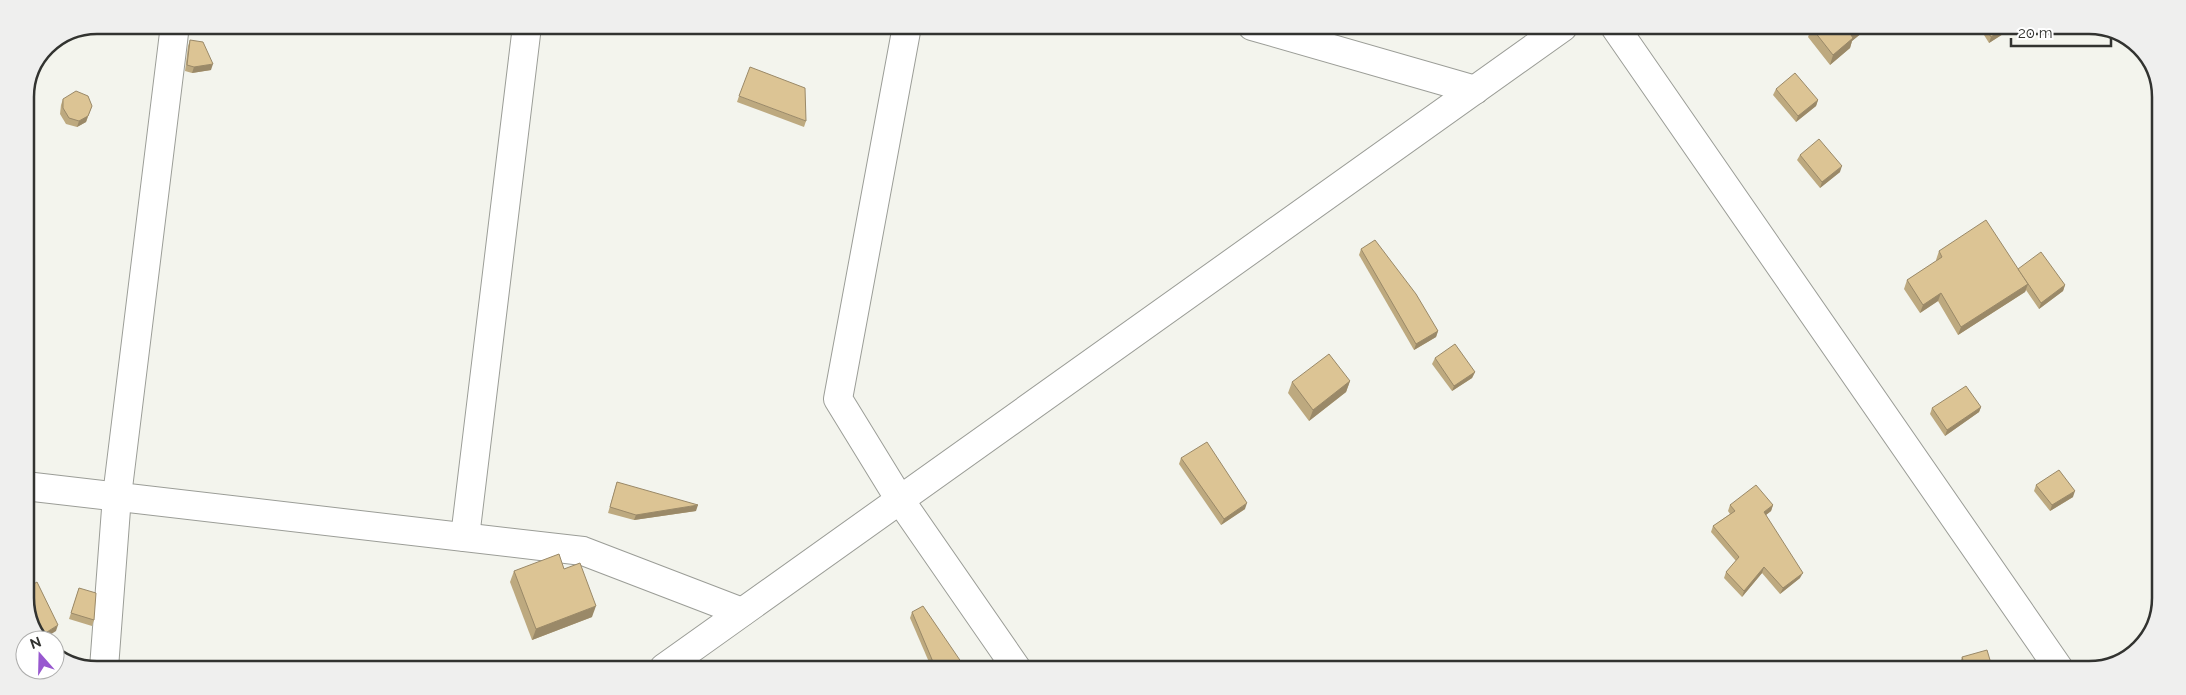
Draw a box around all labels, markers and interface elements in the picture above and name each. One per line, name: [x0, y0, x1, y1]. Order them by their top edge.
scale bar: [2011, 15, 2111, 47]
text: 20 m: [2018, 24, 2053, 42]
north arrow: [15, 630, 65, 680]
text: N: [28, 633, 43, 652]

